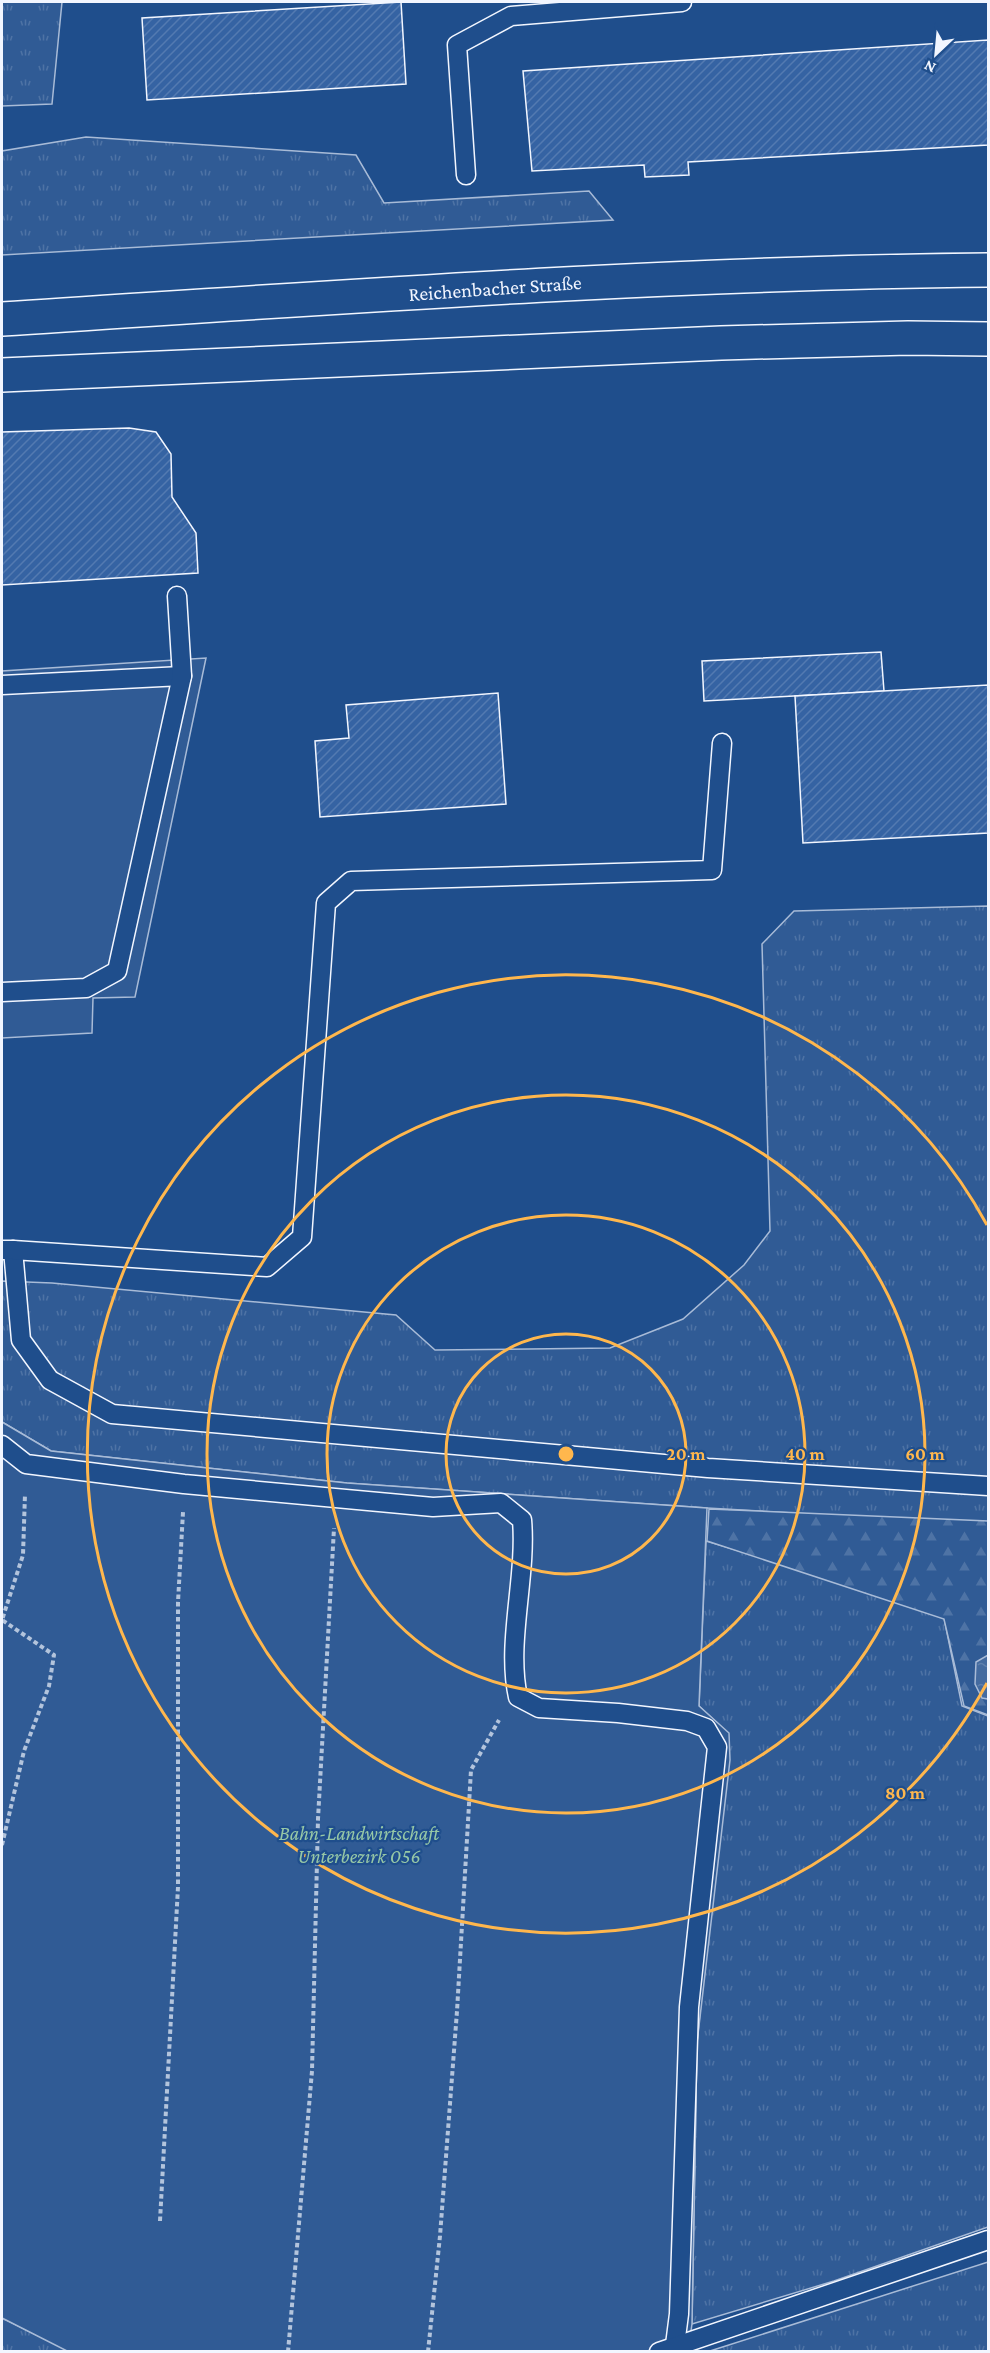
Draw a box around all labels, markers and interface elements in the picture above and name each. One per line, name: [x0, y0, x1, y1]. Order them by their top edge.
north arrow: [906, 24, 966, 84]
text: N: [921, 57, 938, 77]
street label: Reichenbacher Straße: [408, 271, 582, 305]
centre of rings: [556, 1444, 576, 1464]
text: 20 m: [667, 1444, 706, 1464]
text: 40 m: [785, 1444, 825, 1464]
text: 60 m: [905, 1444, 945, 1464]
text: 80 m: [885, 1783, 926, 1803]
park label: Bahn-Landwirtschaft Unterbezirk 056: [279, 1822, 440, 1867]

